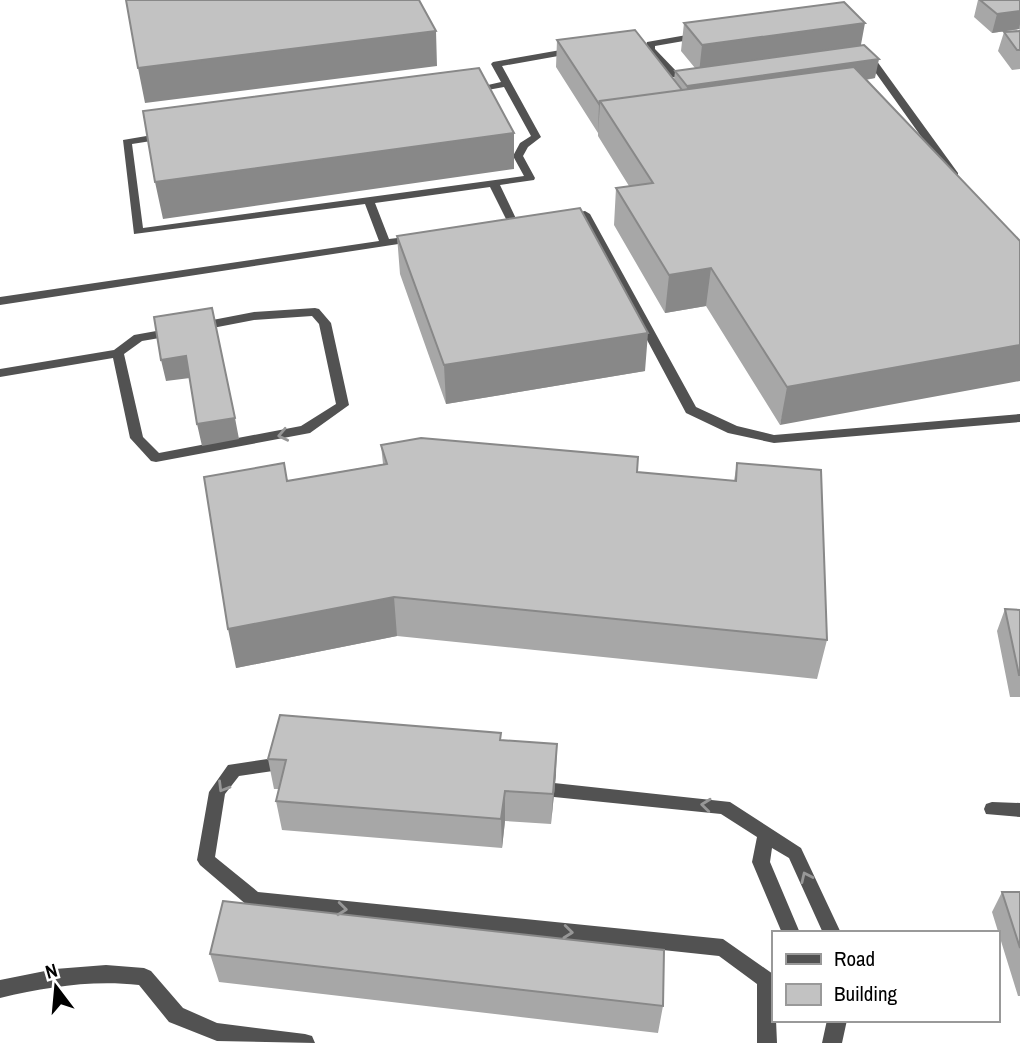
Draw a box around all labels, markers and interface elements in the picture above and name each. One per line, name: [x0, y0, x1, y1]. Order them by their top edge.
one-way arrow: [277, 426, 289, 441]
one-way arrow: [218, 779, 231, 792]
one-way arrow: [700, 798, 711, 813]
one-way arrow: [800, 872, 814, 884]
one-way arrow: [337, 901, 348, 916]
one-way arrow: [563, 925, 574, 940]
legend: [772, 931, 999, 1022]
text: Road: [834, 944, 875, 973]
north arrow: [21, 952, 91, 1022]
text: N: [42, 957, 60, 985]
text: Building: [834, 979, 898, 1008]

